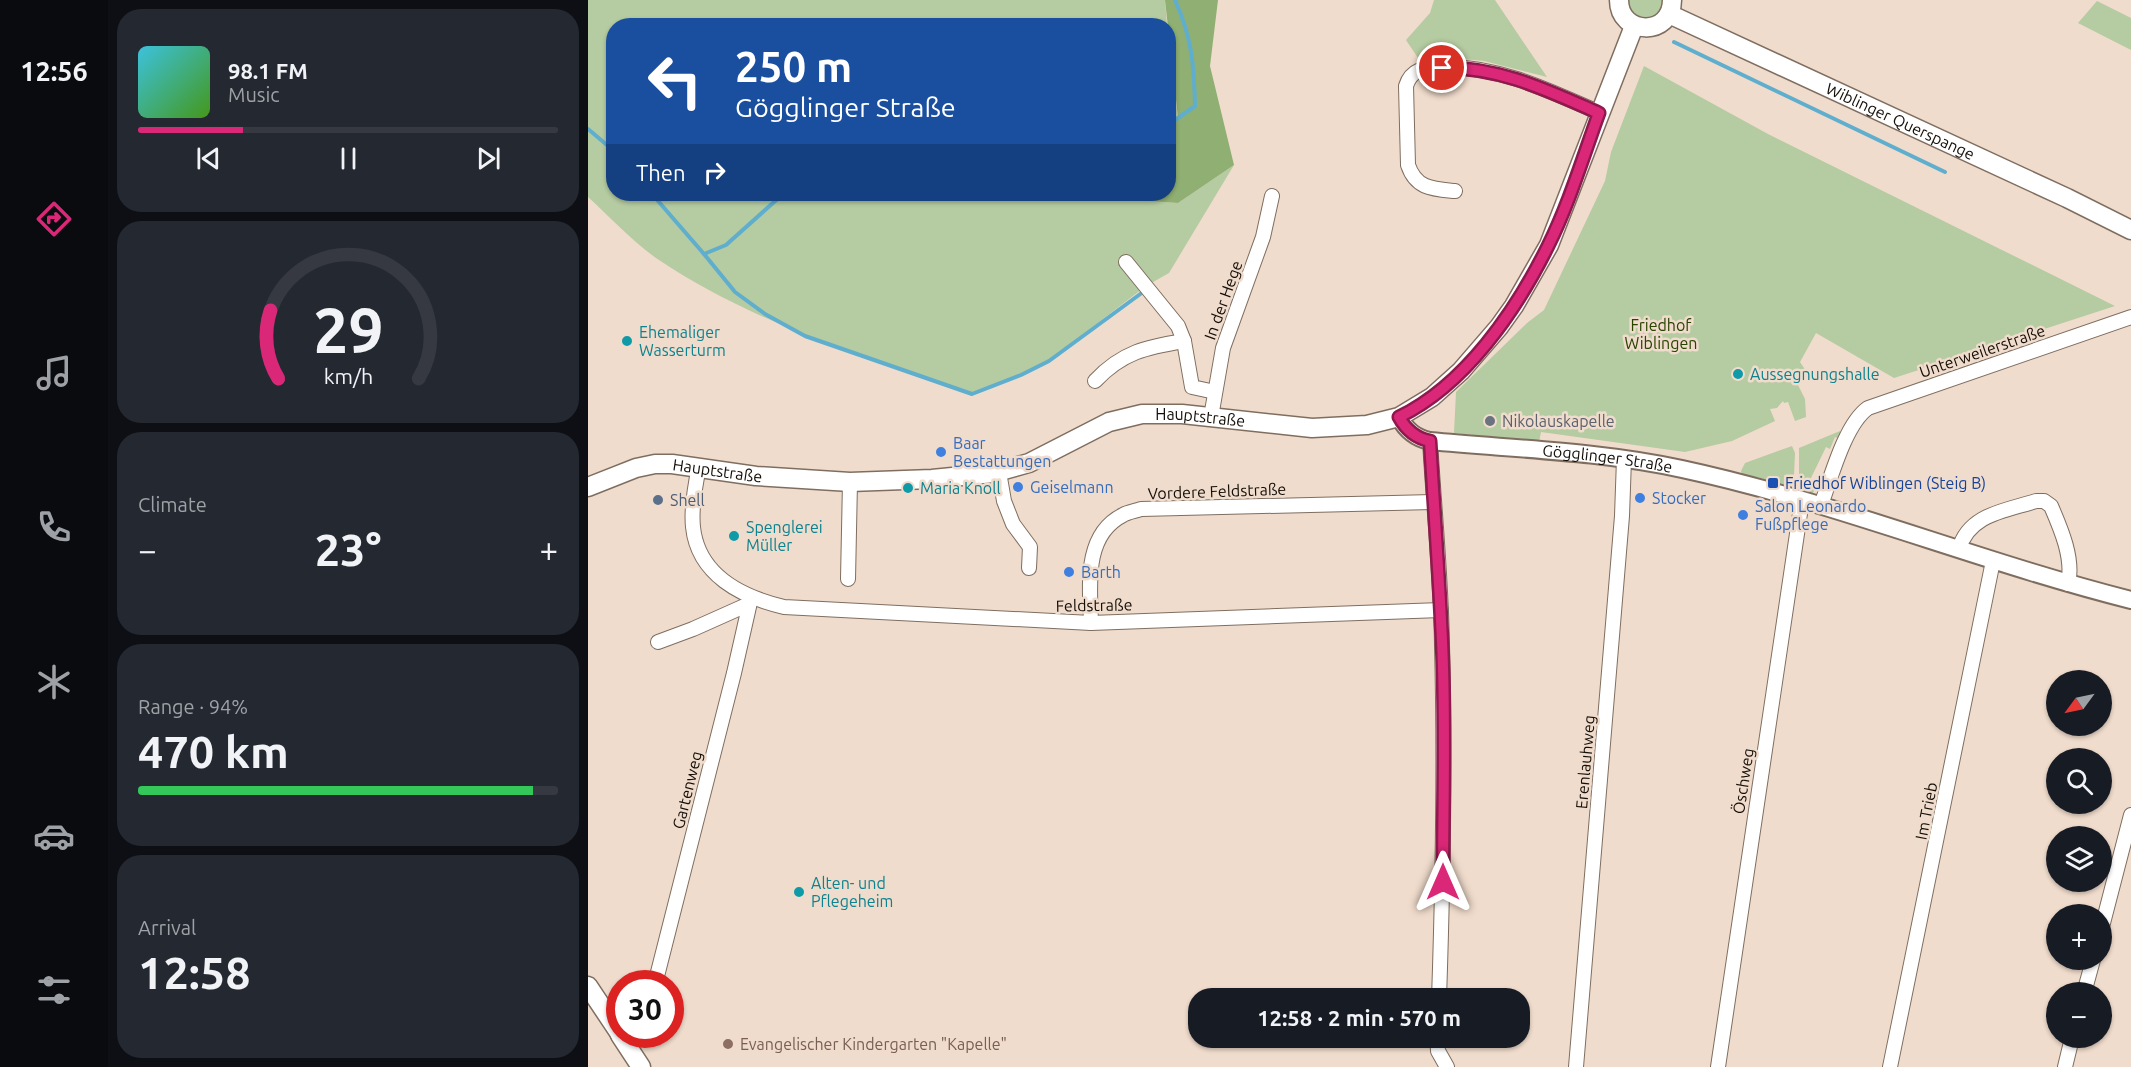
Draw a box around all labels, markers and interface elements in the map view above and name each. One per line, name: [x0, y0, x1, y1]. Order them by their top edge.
icon: left: [636, 42, 714, 120]
pin: [1416, 42, 1467, 93]
text: 250 m: [735, 43, 852, 90]
icon: arrive: [1425, 51, 1458, 84]
text: 12:56: [20, 56, 88, 86]
text: 98.1 FM: [228, 58, 308, 83]
street label: Wiblinger Querspange: [1823, 79, 1978, 163]
text: Music: [228, 83, 280, 106]
text: Gögglinger Straße: [735, 92, 956, 122]
icon: previous: [192, 142, 225, 175]
icon: pause: [332, 142, 365, 175]
icon: next: [472, 142, 505, 175]
icon: right: [698, 156, 731, 189]
text: Then: [636, 160, 686, 185]
icon: directions: [33, 198, 75, 240]
street label: In der Hege: [1200, 258, 1246, 342]
text: 29: [313, 295, 383, 365]
park label: Friedhof Wiblingen: [1625, 316, 1697, 352]
street label: Unterweilerstraße: [1917, 321, 2047, 381]
place label: Ehemaliger Wasserturm: [639, 323, 726, 359]
marker: Ehemaliger Wasserturm: [620, 334, 634, 348]
icon: music: [33, 352, 75, 394]
text: km/h: [323, 364, 373, 388]
place label: Aussegnungshalle: [1750, 365, 1880, 383]
marker: Aussegnungshalle: [1731, 367, 1745, 381]
street label: Hauptstraße: [1155, 405, 1246, 430]
place label: Nikolauskapelle: [1502, 412, 1615, 430]
marker: Nikolauskapelle: [1483, 414, 1497, 428]
place label: Baar Bestattungen: [953, 434, 1051, 470]
street label: Gögglinger Straße: [1542, 441, 1674, 476]
marker: Baar Bestattungen: [934, 445, 948, 459]
street label: Hauptstraße: [672, 455, 763, 485]
place label: Friedhof Wiblingen (Steig B): [1785, 474, 1986, 493]
marker: Friedhof Wiblingen (Steig B): [1766, 476, 1780, 490]
place label: Geiselmann: [1030, 478, 1114, 496]
place label: Maria Knoll: [920, 479, 1001, 497]
marker: Geiselmann: [1011, 480, 1025, 494]
street label: Vordere Feldstraße: [1147, 480, 1287, 502]
marker: Maria Knoll: [901, 481, 915, 495]
place label: Stocker: [1652, 489, 1706, 507]
place label: Shell: [670, 491, 705, 509]
marker: Stocker: [1633, 491, 1647, 505]
text: Climate: [138, 493, 207, 516]
marker: Shell: [651, 493, 665, 507]
place label: Salon Leonardo Fußpflege: [1755, 497, 1866, 533]
icon: phone: [33, 506, 75, 548]
marker: Salon Leonardo Fußpflege: [1736, 508, 1750, 522]
place label: Spenglerei Müller: [746, 518, 823, 554]
text: 23°: [315, 524, 381, 575]
marker: Spenglerei Müller: [727, 529, 741, 543]
text: −: [138, 531, 157, 568]
text: +: [539, 531, 558, 568]
place label: Barth: [1081, 563, 1121, 581]
marker: Barth: [1062, 565, 1076, 579]
street label: Feldstraße: [1055, 595, 1133, 615]
icon: climate: [33, 661, 75, 703]
north arrow: [2046, 670, 2112, 736]
map controls: [2046, 670, 2112, 1048]
text: Range · 94%: [138, 695, 248, 718]
street label: Erenlauhweg: [1572, 714, 1598, 810]
text: 470 km: [138, 726, 289, 777]
street label: Öschweg: [1729, 747, 1757, 815]
button: search: [2046, 748, 2112, 814]
street label: Gartenweg: [669, 749, 705, 831]
street label: Im Trieb: [1912, 781, 1940, 841]
icon: car: [33, 815, 75, 857]
button: layers: [2046, 826, 2112, 892]
position arrow: [1411, 850, 1475, 914]
place label: Alten- und Pflegeheim: [811, 874, 893, 910]
marker: Alten- und Pflegeheim: [792, 885, 806, 899]
button: +: [2046, 904, 2112, 970]
text: Arrival: [138, 916, 196, 939]
text: 12:58: [138, 947, 251, 998]
icon: filters: [33, 969, 75, 1011]
speed limit sign: 30: [606, 970, 684, 1048]
button: −: [2046, 982, 2112, 1048]
text: 12:58 · 2 min · 570 m: [1257, 1005, 1461, 1030]
place label: Evangelischer Kindergarten "Kapelle": [740, 1035, 1007, 1053]
marker: Evangelischer Kindergarten "Kapelle": [721, 1037, 735, 1051]

